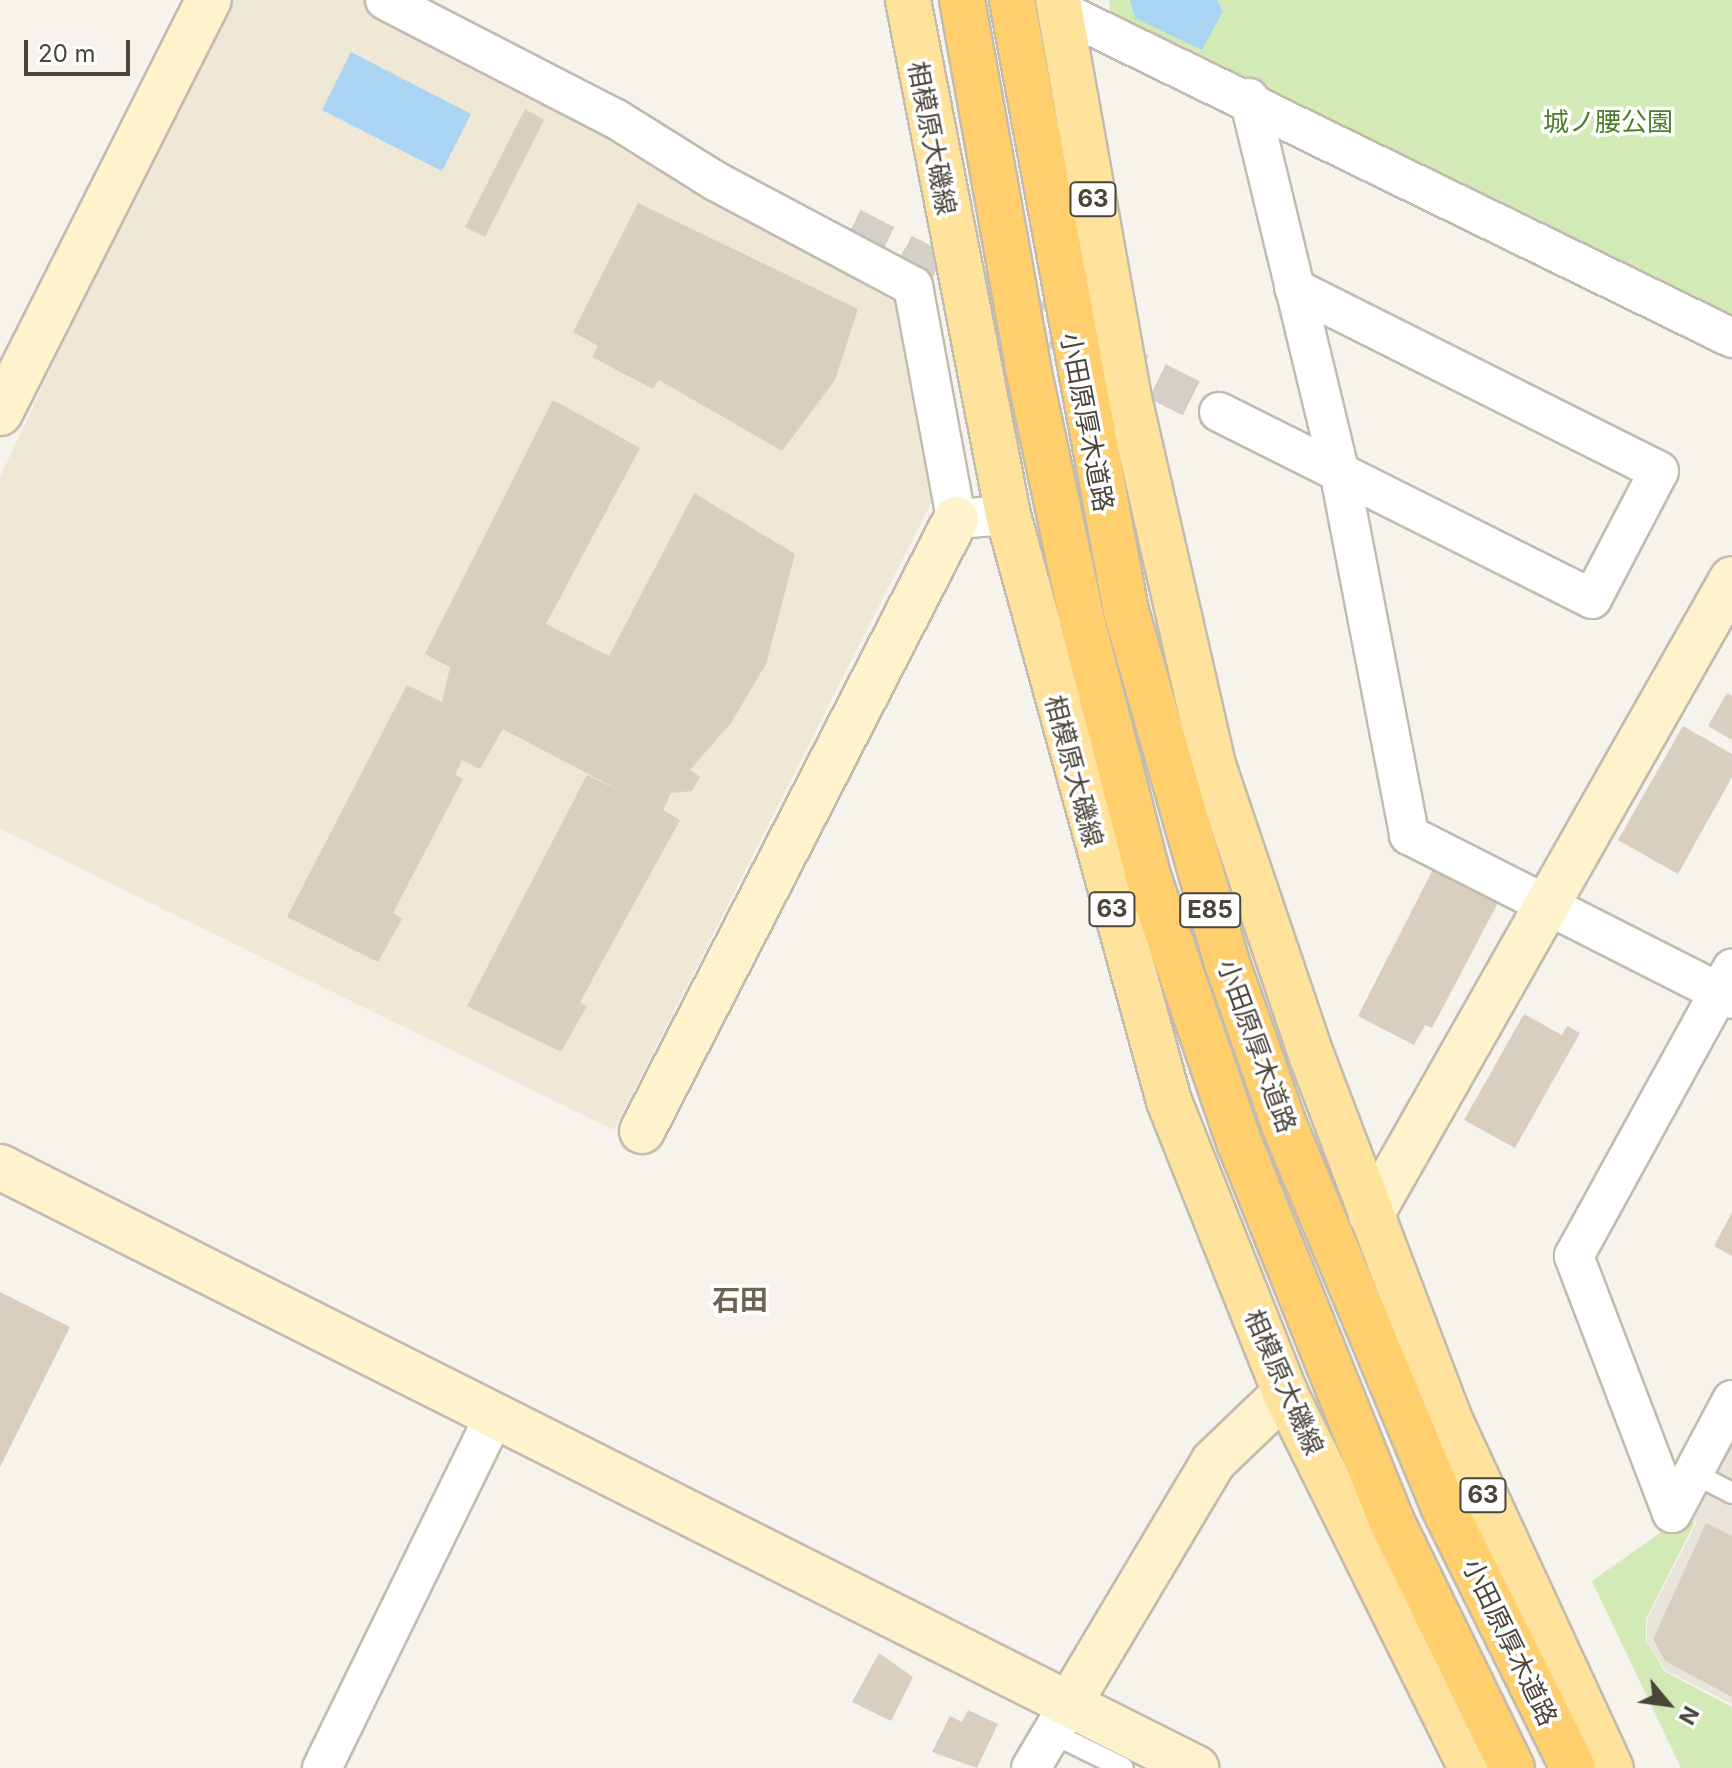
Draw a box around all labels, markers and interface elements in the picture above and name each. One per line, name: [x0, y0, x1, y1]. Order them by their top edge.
scale bar: [28, 24, 134, 74]
text: 20 m: [38, 39, 96, 68]
street label: 相模原大磯線: [902, 58, 962, 218]
park label: 城ノ腰公園: [1543, 106, 1673, 138]
road number: 63: [1069, 179, 1117, 219]
street label: 小田原厚木道路: [1054, 330, 1120, 514]
street label: 相模原大磯線: [1039, 692, 1109, 850]
road number: 63: [1088, 889, 1136, 929]
road number: E85: [1178, 890, 1242, 930]
street label: 小田原厚木道路: [1211, 955, 1303, 1137]
district label: 石田: [712, 1283, 768, 1317]
street label: 相模原大磯線: [1238, 1304, 1330, 1460]
road number: 63: [1459, 1475, 1507, 1515]
street label: 小田原厚木道路: [1456, 1553, 1564, 1731]
north arrow: [1628, 1664, 1708, 1744]
text: N: [1674, 1702, 1704, 1729]

